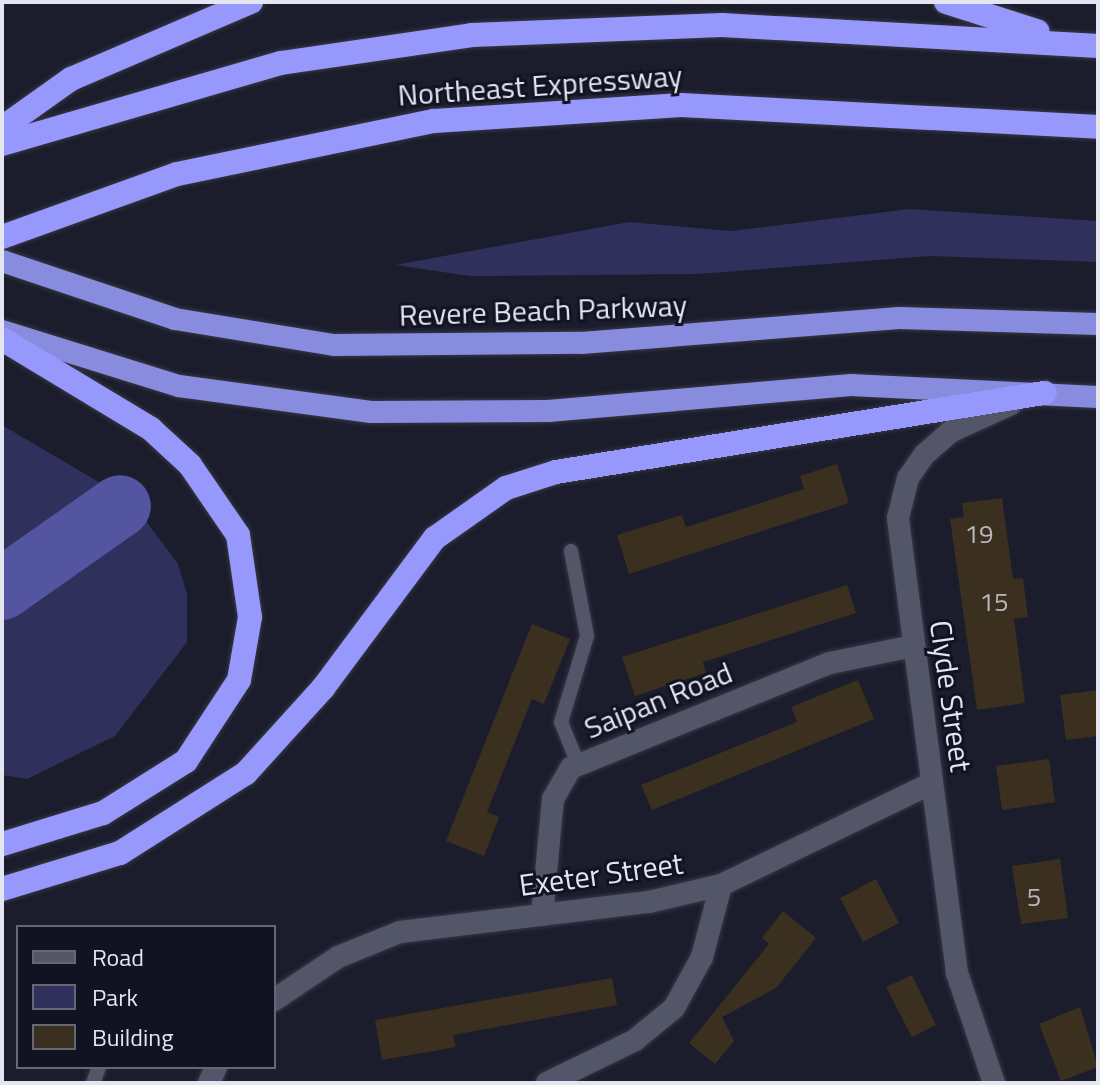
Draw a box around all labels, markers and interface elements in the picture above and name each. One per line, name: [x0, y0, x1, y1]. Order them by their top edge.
street label: Northeast Expressway: [396, 57, 684, 113]
street label: Revere Beach Parkway: [398, 287, 688, 333]
house number: 19: [964, 518, 994, 550]
house number: 15: [979, 586, 1009, 618]
street label: Clyde Street: [923, 618, 979, 774]
street label: Saipan Road: [579, 654, 737, 746]
street label: Exeter Street: [517, 845, 685, 903]
house number: 5: [1027, 881, 1041, 913]
legend: [16, 925, 276, 1069]
text: Road: [92, 939, 144, 975]
text: Park: [92, 979, 138, 1015]
text: Building: [92, 1019, 174, 1055]

